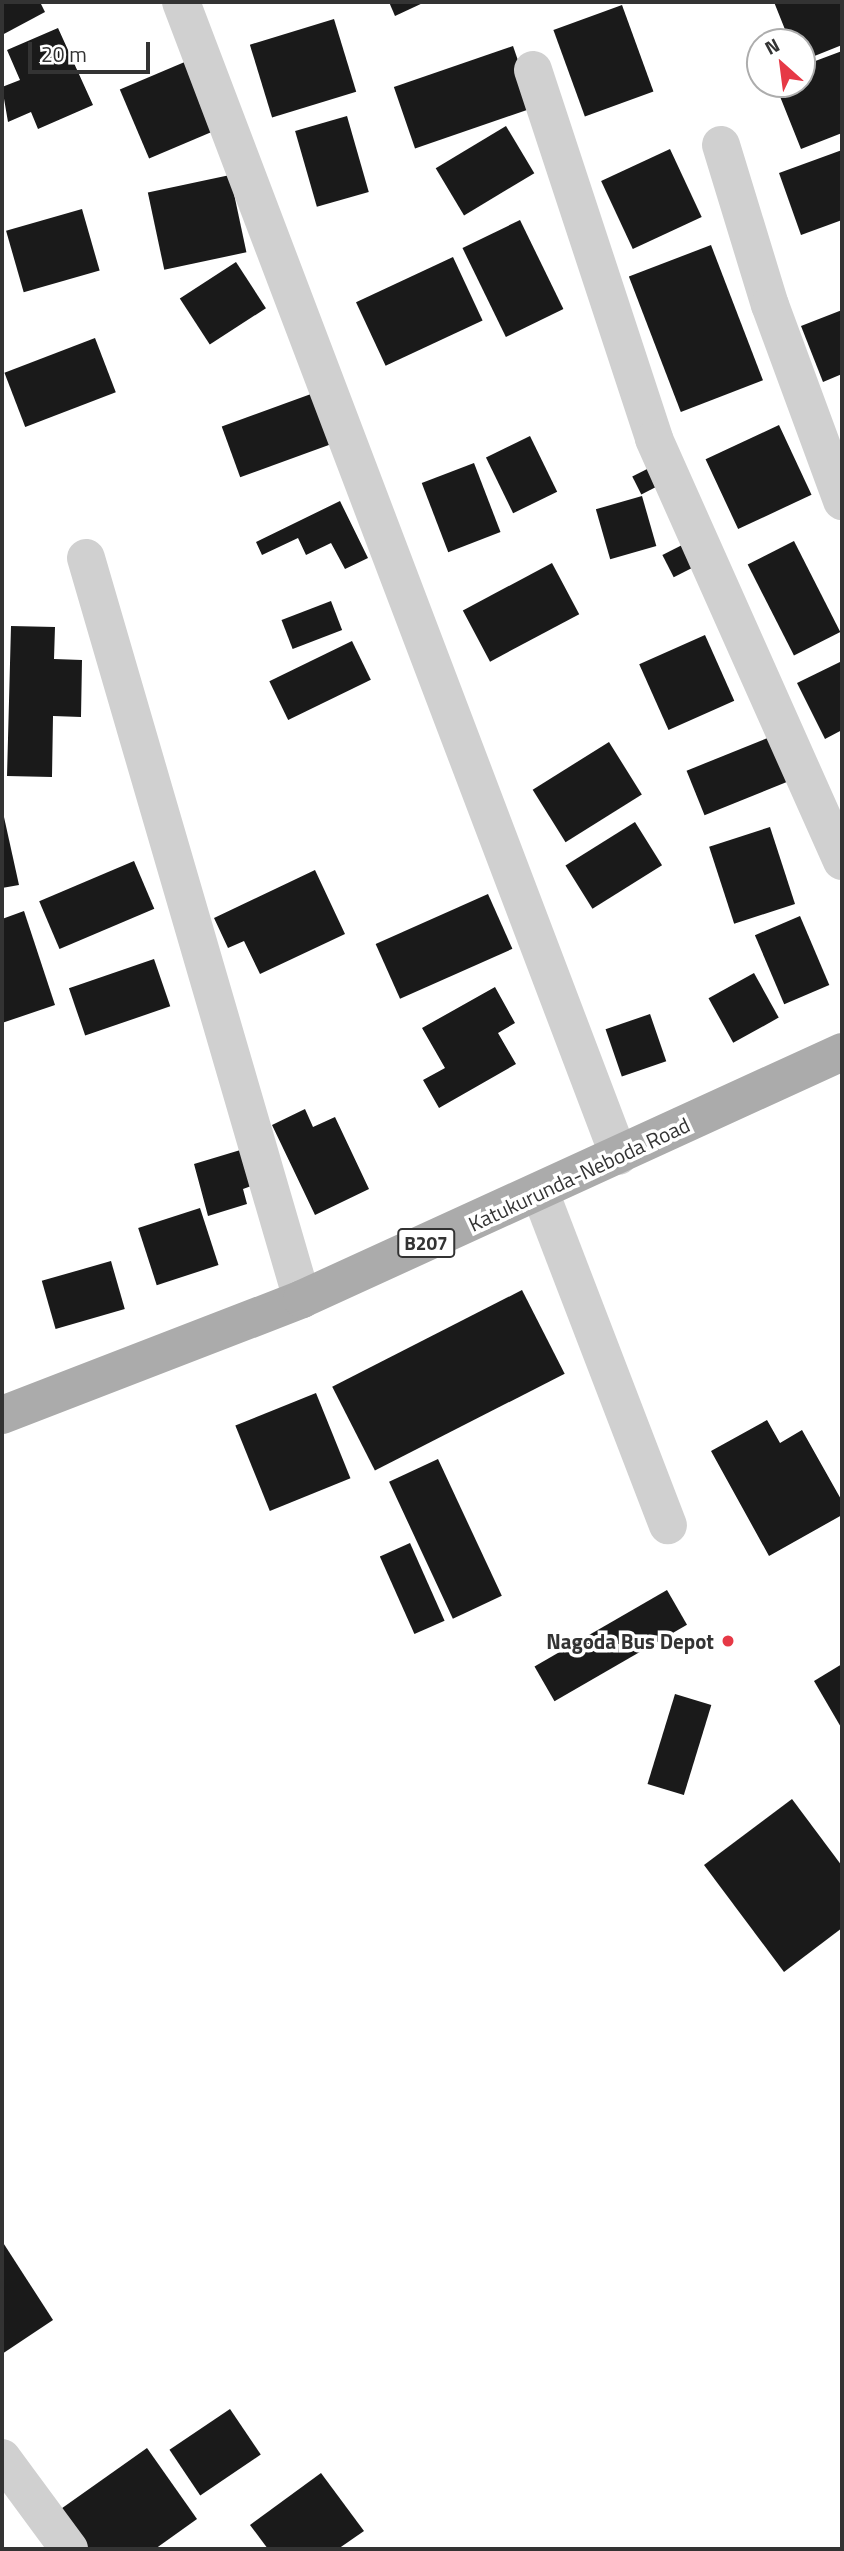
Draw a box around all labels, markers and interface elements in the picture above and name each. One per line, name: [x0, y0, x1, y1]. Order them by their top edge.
scale bar: [32, 28, 154, 72]
north arrow: [746, 28, 816, 98]
text: N: [759, 30, 784, 62]
text: 20 m: [41, 38, 87, 70]
street label: Katukurunda-Neboda Road: [464, 1112, 694, 1236]
road number: B207: [396, 1228, 456, 1259]
place label: Nagoda Bus Depot: [546, 1628, 714, 1654]
marker: Nagoda Bus Depot: [720, 1633, 736, 1649]

